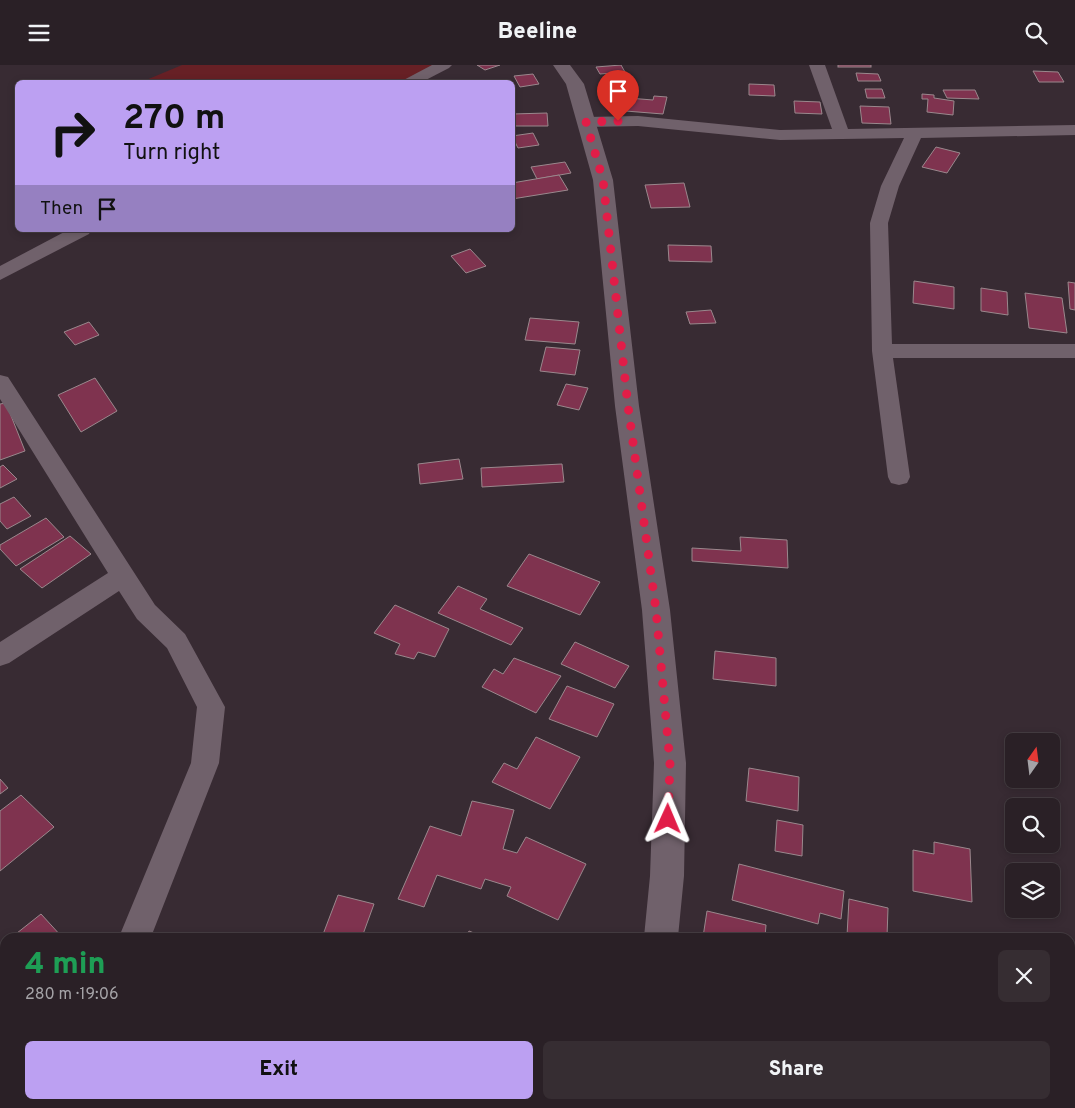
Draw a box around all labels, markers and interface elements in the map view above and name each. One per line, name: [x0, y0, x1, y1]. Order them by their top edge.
icon: menu: [25, 19, 53, 47]
text: Beeline: [498, 19, 577, 46]
icon: search: [1022, 19, 1050, 47]
pin: [597, 70, 639, 121]
icon: arrive: [604, 77, 632, 105]
text: 270 m: [123, 97, 225, 141]
icon: right: [40, 100, 105, 165]
text: Turn right: [123, 140, 220, 167]
icon: arrive: [93, 195, 121, 223]
text: Then: [40, 197, 83, 221]
north arrow: [1005, 733, 1060, 787]
map controls: [1005, 733, 1060, 918]
position arrow: [641, 792, 693, 844]
button: search: [1005, 798, 1060, 853]
button: layers: [1005, 863, 1060, 918]
text: 4 min: [25, 947, 106, 984]
button: close: [998, 950, 1050, 1002]
text: 280 m · 19:06: [25, 985, 118, 1005]
button: Exit: [25, 1041, 533, 1099]
button: Share: [543, 1041, 1050, 1099]

